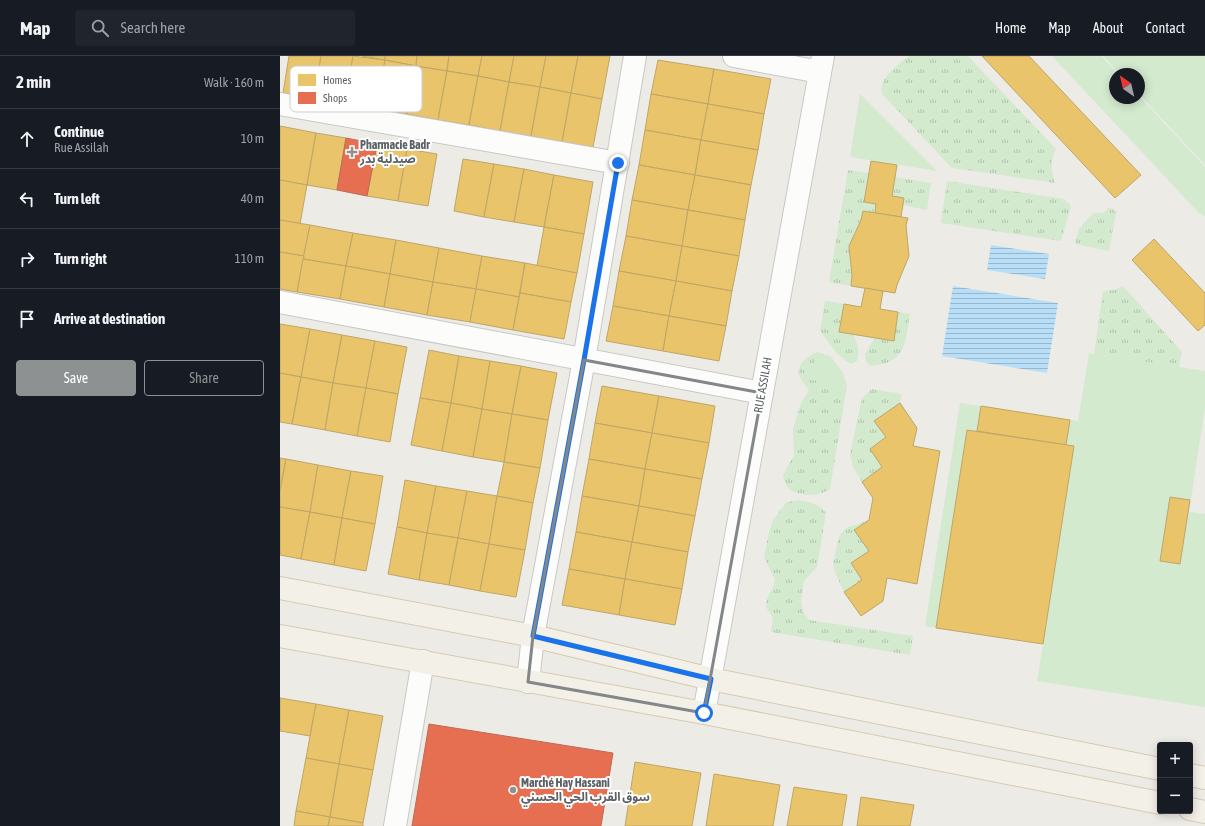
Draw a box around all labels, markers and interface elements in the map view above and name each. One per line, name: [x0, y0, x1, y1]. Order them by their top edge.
search box: [75, 10, 355, 46]
text: Map: [20, 17, 51, 39]
icon: search: [89, 17, 111, 39]
text: Search here: [121, 19, 185, 36]
text: Home: [995, 20, 1026, 36]
text: Map: [1048, 20, 1071, 36]
text: About: [1093, 20, 1124, 36]
text: Contact: [1146, 20, 1185, 36]
legend: [290, 66, 422, 112]
north arrow: [1109, 68, 1145, 104]
text: 2 min: [16, 72, 51, 92]
text: Homes: [323, 74, 351, 86]
text: Walk · 160 m: [204, 75, 264, 90]
text: Shops: [323, 92, 347, 104]
text: Continue: [54, 123, 104, 140]
icon: ahead: [16, 128, 38, 150]
text: 10 m: [241, 131, 264, 146]
place label: Pharmacie Badr صيدلية بدر: [359, 138, 430, 166]
text: Rue Assilah: [54, 140, 109, 155]
marker: Pharmacie Badr صيدلية بدر: [347, 147, 357, 157]
route end: [609, 154, 627, 172]
icon: left: [16, 188, 38, 210]
text: Turn left: [54, 190, 100, 207]
text: 40 m: [241, 191, 264, 206]
icon: right: [16, 248, 38, 270]
text: Turn right: [54, 250, 107, 267]
text: 110 m: [235, 251, 264, 266]
icon: arrive: [16, 308, 38, 330]
text: Arrive at destination: [54, 310, 165, 327]
street label: RUE ASSILAH: [751, 356, 775, 414]
button: Save: [16, 360, 136, 396]
button: Share: [144, 360, 264, 396]
route start: [695, 704, 713, 722]
map controls: [1157, 742, 1193, 814]
button: +: [1157, 742, 1193, 778]
place label: Marché Hay Hassani سوق القرب الحي الحسني: [521, 776, 650, 807]
button: −: [1157, 778, 1193, 814]
marker: Marché Hay Hassani سوق القرب الحي الحسني: [508, 785, 518, 795]

